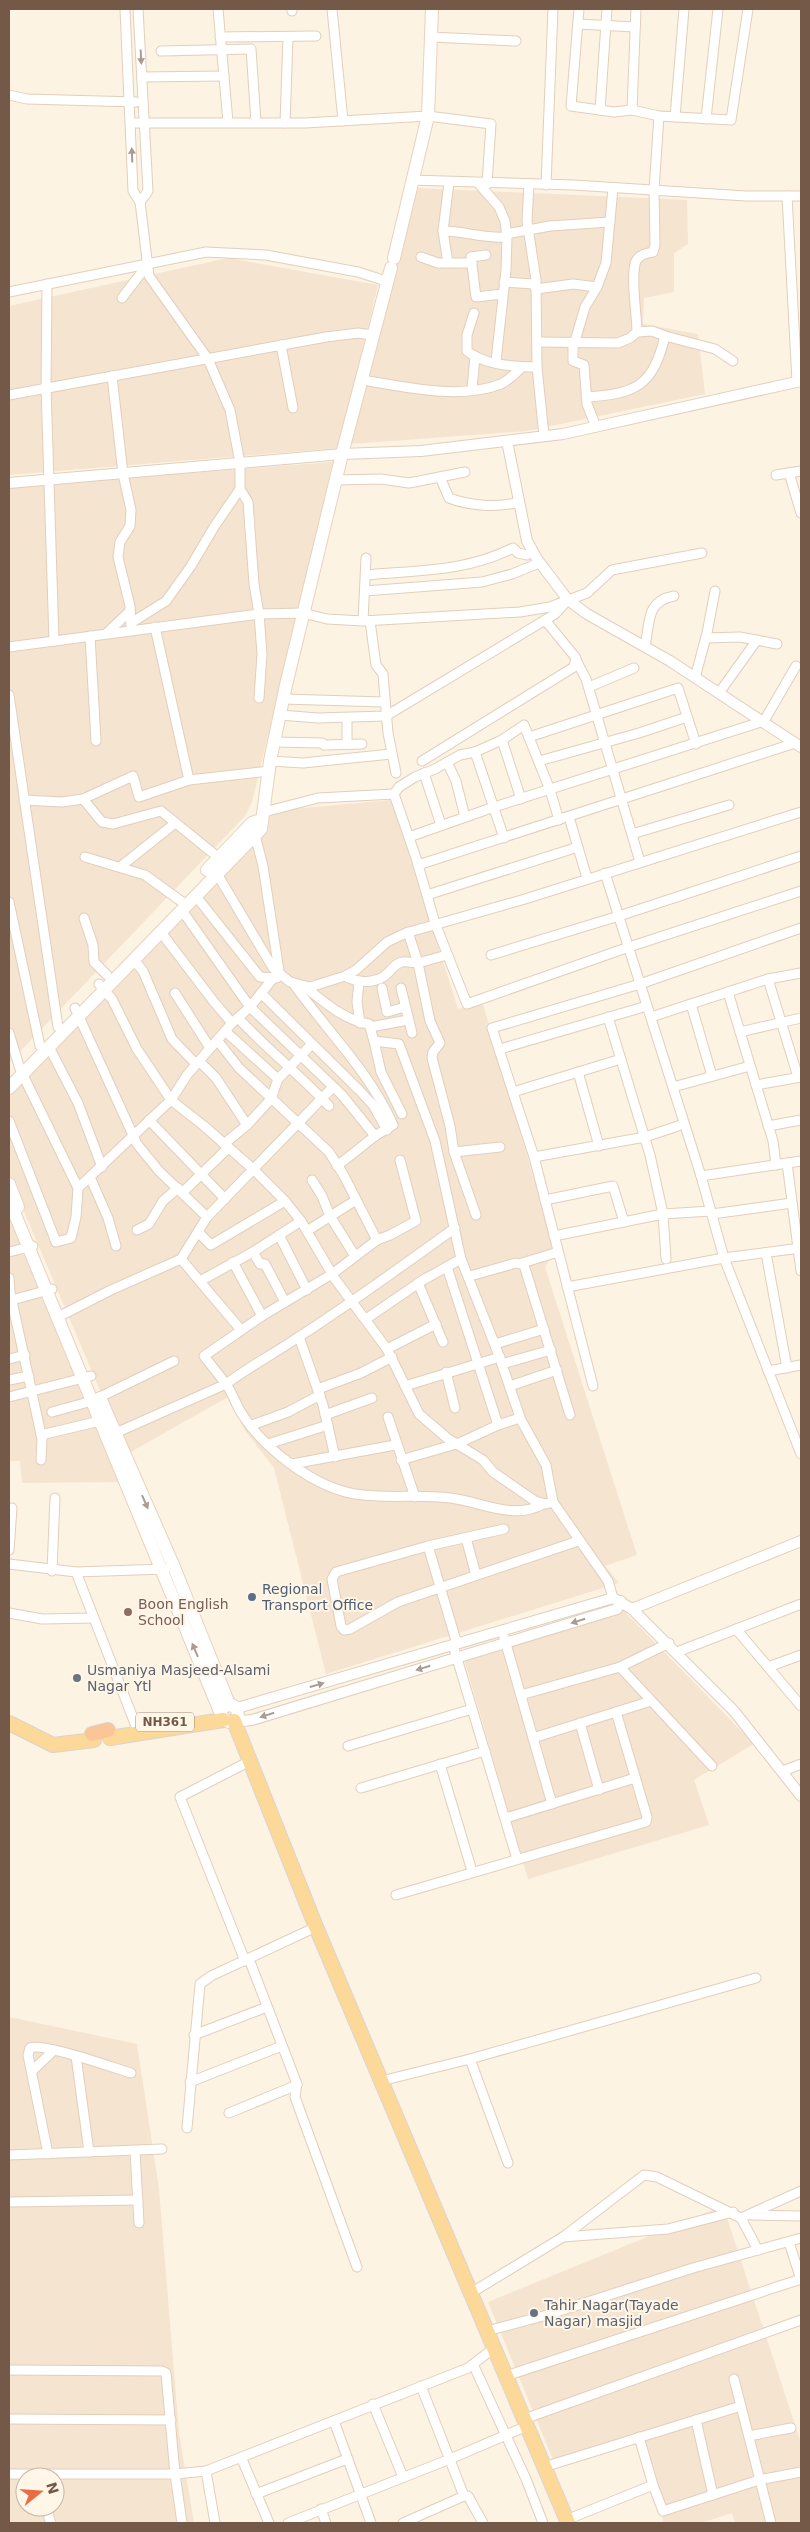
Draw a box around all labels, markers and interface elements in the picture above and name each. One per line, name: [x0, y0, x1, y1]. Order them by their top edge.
one-way arrow: [137, 50, 145, 66]
one-way arrow: [128, 147, 136, 163]
one-way arrow: [142, 1495, 150, 1509]
place label: Regional Transport Office: [261, 1581, 373, 1613]
marker: Regional Transport Office: [246, 1591, 258, 1603]
place label: Boon English School: [138, 1596, 229, 1628]
marker: Boon English School: [122, 1606, 134, 1618]
one-way arrow: [570, 1617, 585, 1625]
one-way arrow: [190, 1643, 198, 1658]
place label: Usmaniya Masjeed-Alsami Nagar Ytl: [87, 1662, 270, 1694]
one-way arrow: [415, 1665, 430, 1673]
marker: Usmaniya Masjeed-Alsami Nagar Ytl: [71, 1672, 83, 1684]
one-way arrow: [310, 1680, 325, 1688]
road number: NH361: [136, 1712, 194, 1731]
one-way arrow: [259, 1712, 274, 1720]
place label: Tahir Nagar(Tayade Nagar) masjid: [543, 2297, 679, 2329]
marker: Tahir Nagar(Tayade Nagar) masjid: [528, 2307, 540, 2319]
north arrow: [15, 2467, 65, 2517]
text: N: [43, 2480, 62, 2496]

